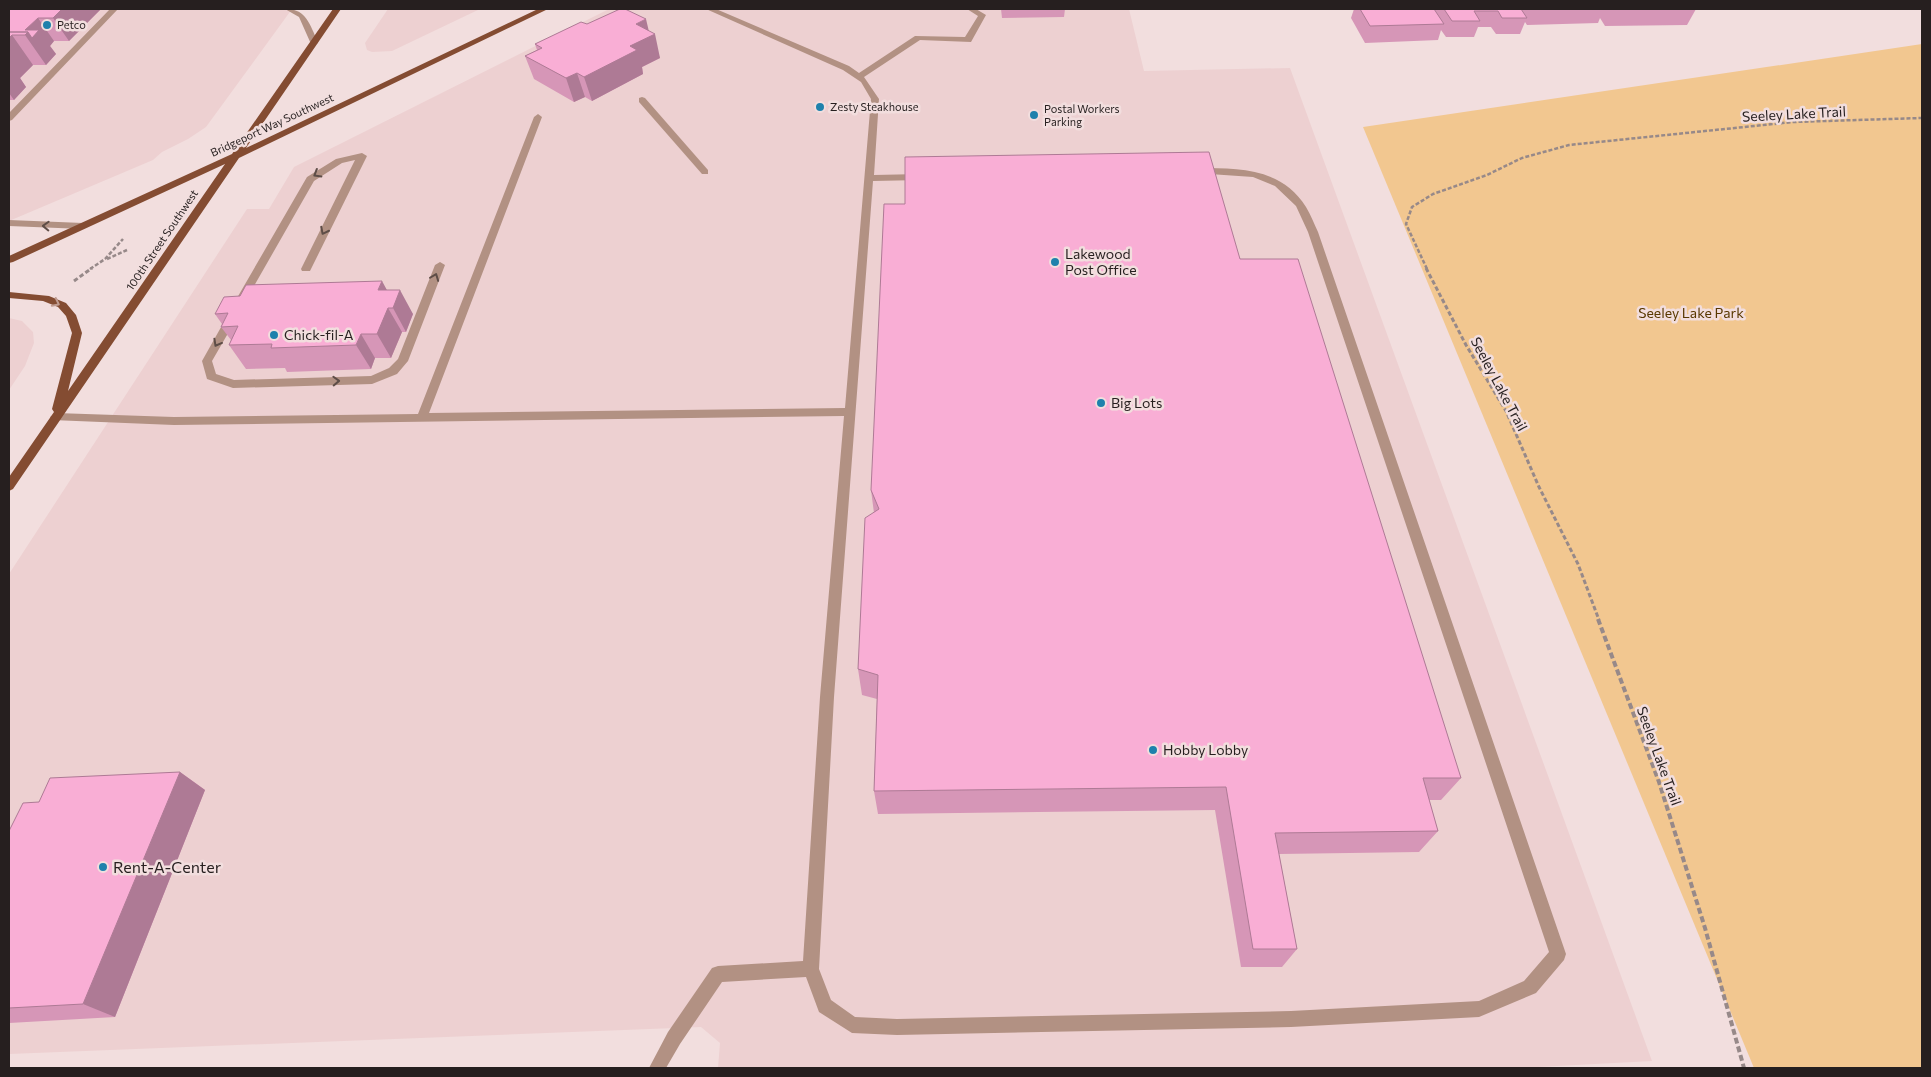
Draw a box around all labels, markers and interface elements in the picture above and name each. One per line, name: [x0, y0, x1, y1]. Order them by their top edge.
place label: Petco: [57, 18, 86, 31]
marker: Petco: [41, 19, 53, 31]
street label: Bridgeport Way Southwest: [208, 90, 336, 159]
place label: Zesty Steakhouse: [830, 100, 919, 113]
marker: Zesty Steakhouse: [814, 101, 826, 113]
place label: Postal Workers Parking: [1044, 102, 1119, 128]
street label: Seeley Lake Trail: [1742, 102, 1846, 125]
marker: Postal Workers Parking: [1028, 109, 1040, 121]
one-way arrow: [314, 168, 323, 178]
street label: 100th Street Southwest: [123, 186, 200, 293]
one-way arrow: [42, 220, 50, 231]
one-way arrow: [320, 226, 331, 235]
place label: Lakewood Post Office: [1065, 245, 1137, 278]
marker: Lakewood Post Office: [1049, 256, 1061, 268]
one-way arrow: [429, 274, 439, 282]
one-way arrow: [51, 297, 60, 307]
park label: Seeley Lake Park: [1638, 304, 1744, 321]
place label: Chick-fil-A: [284, 326, 354, 343]
marker: Chick-fil-A: [268, 329, 280, 341]
street label: Seeley Lake Trail: [1468, 334, 1531, 434]
one-way arrow: [214, 338, 224, 347]
one-way arrow: [332, 376, 340, 386]
place label: Big Lots: [1111, 394, 1162, 411]
marker: Big Lots: [1095, 397, 1107, 409]
street label: Seeley Lake Trail: [1634, 704, 1685, 808]
place label: Hobby Lobby: [1163, 741, 1248, 758]
marker: Hobby Lobby: [1147, 744, 1159, 756]
place label: Rent-A-Center: [113, 857, 222, 876]
marker: Rent-A-Center: [97, 861, 109, 873]

